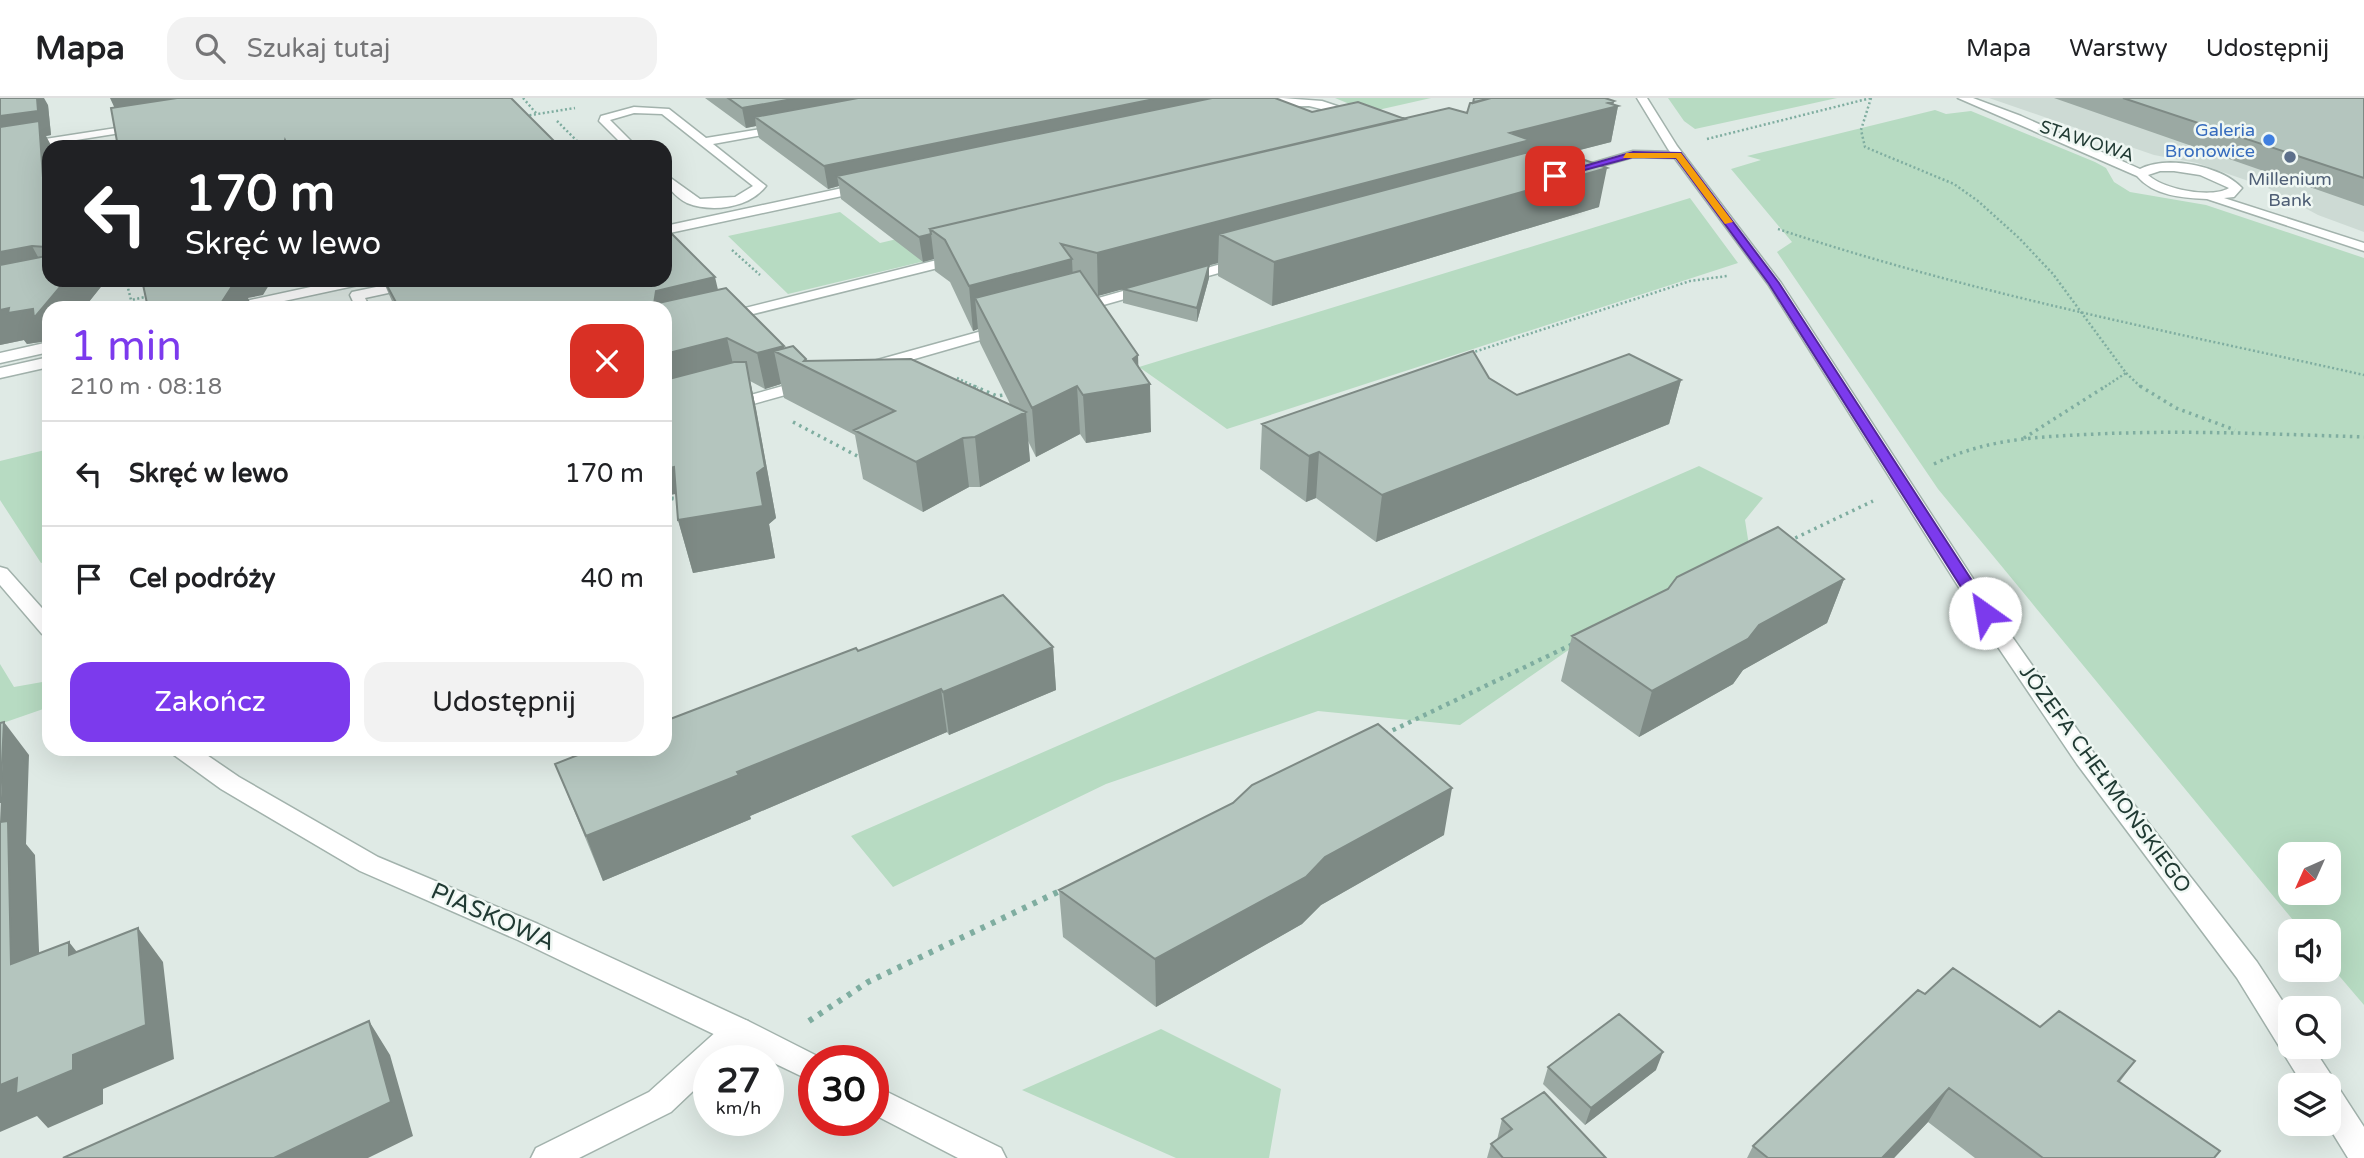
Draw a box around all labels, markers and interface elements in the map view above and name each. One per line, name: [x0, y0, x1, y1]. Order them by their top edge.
search box: [167, 17, 657, 80]
text: Mapa: [35, 29, 125, 68]
icon: search: [191, 29, 229, 67]
text: Szukaj tutaj: [247, 33, 390, 64]
text: Mapa: [1966, 34, 2031, 63]
text: Warstwy: [2069, 34, 2168, 63]
text: Udostępnij: [2206, 34, 2329, 63]
street label: STAWOWA: [2037, 115, 2137, 167]
place label: Galeria Bronowice: [2165, 119, 2255, 162]
marker: Galeria Bronowice: [2261, 132, 2277, 148]
pin: [1525, 146, 1585, 206]
marker: Millenium Bank: [2282, 149, 2298, 165]
icon: arrive: [1536, 157, 1574, 195]
text: 170 m: [185, 165, 335, 224]
icon: left: [70, 168, 161, 259]
place label: Millenium Bank: [2248, 168, 2332, 211]
text: Skręć w lewo: [185, 225, 381, 263]
text: 1 min: [70, 321, 182, 372]
button: close: [570, 324, 644, 398]
text: 210 m · 08:18: [70, 373, 222, 401]
icon: left: [70, 455, 108, 493]
text: Skręć w lewo: [129, 458, 289, 489]
text: 170 m: [564, 458, 644, 489]
icon: arrive: [70, 560, 108, 598]
text: Cel podróży: [129, 563, 276, 594]
text: 40 m: [581, 563, 644, 594]
position arrow: [1948, 576, 2022, 650]
street label: JÓZEFA CHEŁMOŃSKIEGO: [2014, 660, 2196, 898]
button: Zakończ: [70, 662, 350, 742]
button: Udostępnij: [364, 662, 644, 742]
north arrow: [2278, 842, 2342, 905]
map controls: [2278, 842, 2341, 1136]
street label: PIASKOWA: [427, 877, 559, 957]
button: sound: [2278, 919, 2341, 982]
button: search: [2278, 996, 2341, 1059]
speed limit sign: 30: [798, 1045, 889, 1136]
text: 27: [717, 1060, 760, 1102]
button: layers: [2278, 1073, 2341, 1136]
text: km/h: [716, 1097, 761, 1119]

